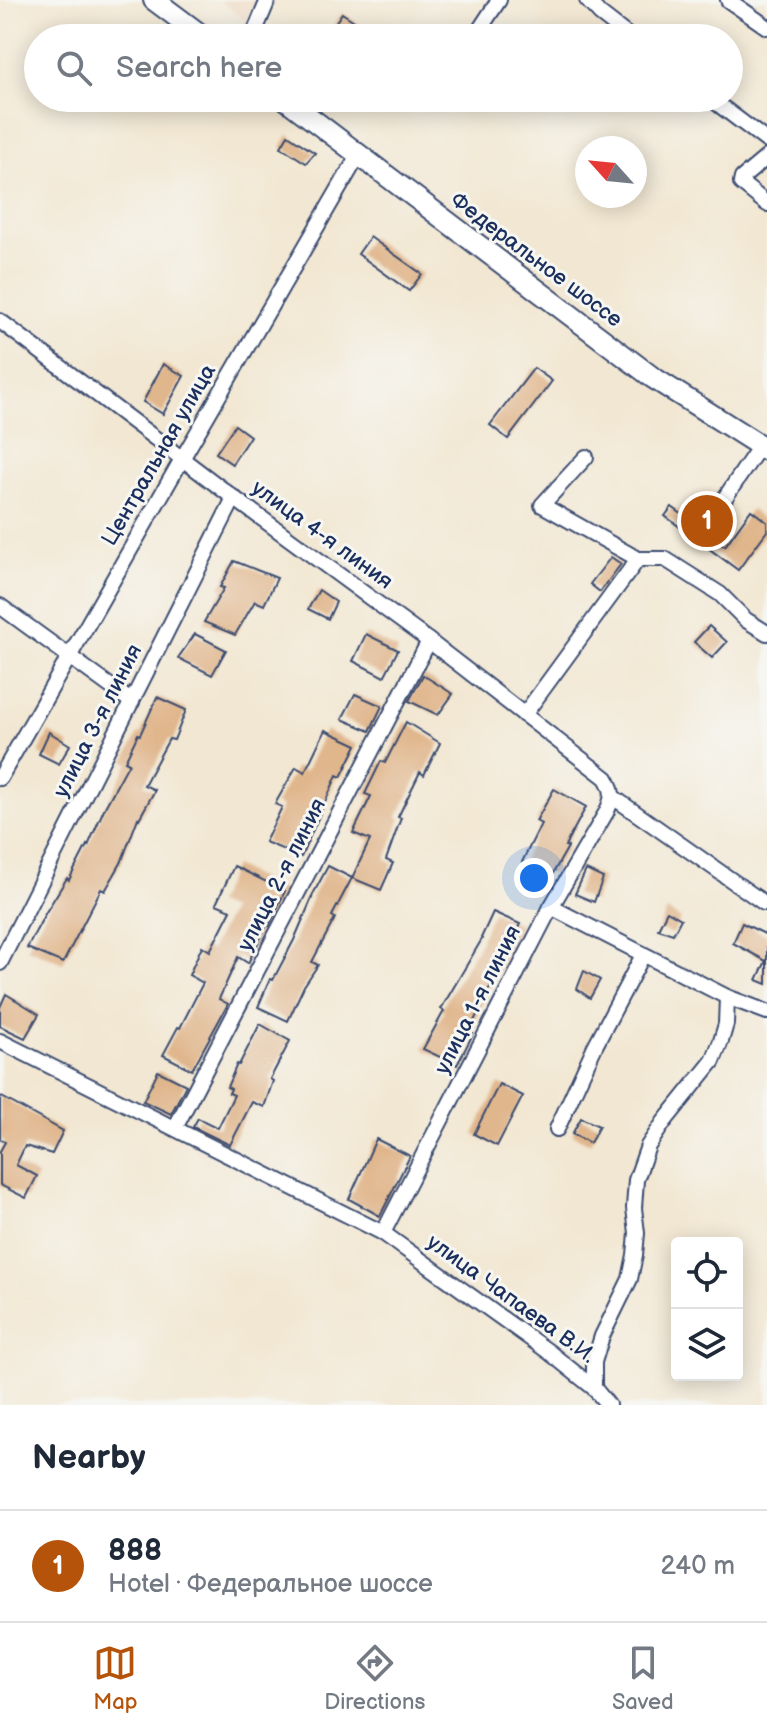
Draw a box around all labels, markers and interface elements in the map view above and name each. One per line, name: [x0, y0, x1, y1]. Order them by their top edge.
search box: [24, 24, 743, 112]
icon: search: [52, 46, 96, 90]
text: Search here: [116, 50, 282, 86]
north arrow: [575, 136, 647, 208]
street label: Федеральное шоссе: [445, 187, 627, 333]
street label: Центральная улица: [96, 359, 222, 551]
street label: улица 4-я линия: [246, 475, 398, 595]
pin: 1: [681, 491, 733, 551]
street label: улица 3-я линия: [48, 640, 148, 802]
street label: улица 2-я линия: [232, 794, 332, 956]
your location: [514, 858, 554, 898]
street label: улица 1-я линия: [429, 921, 527, 1079]
street label: улица Чапаева В.И.: [421, 1229, 601, 1369]
map controls: [671, 1237, 743, 1381]
button: locate: [671, 1237, 743, 1309]
button: layers: [671, 1309, 743, 1381]
text: Nearby: [32, 1437, 146, 1478]
text: 888: [108, 1533, 162, 1569]
text: 1: [53, 1551, 63, 1582]
text: 240 m: [660, 1551, 735, 1582]
text: Hotel · Федеральное шоссе: [108, 1569, 433, 1600]
tab: Map: [93, 1641, 138, 1716]
tab: Directions: [324, 1641, 425, 1716]
tab: Saved: [612, 1641, 674, 1716]

